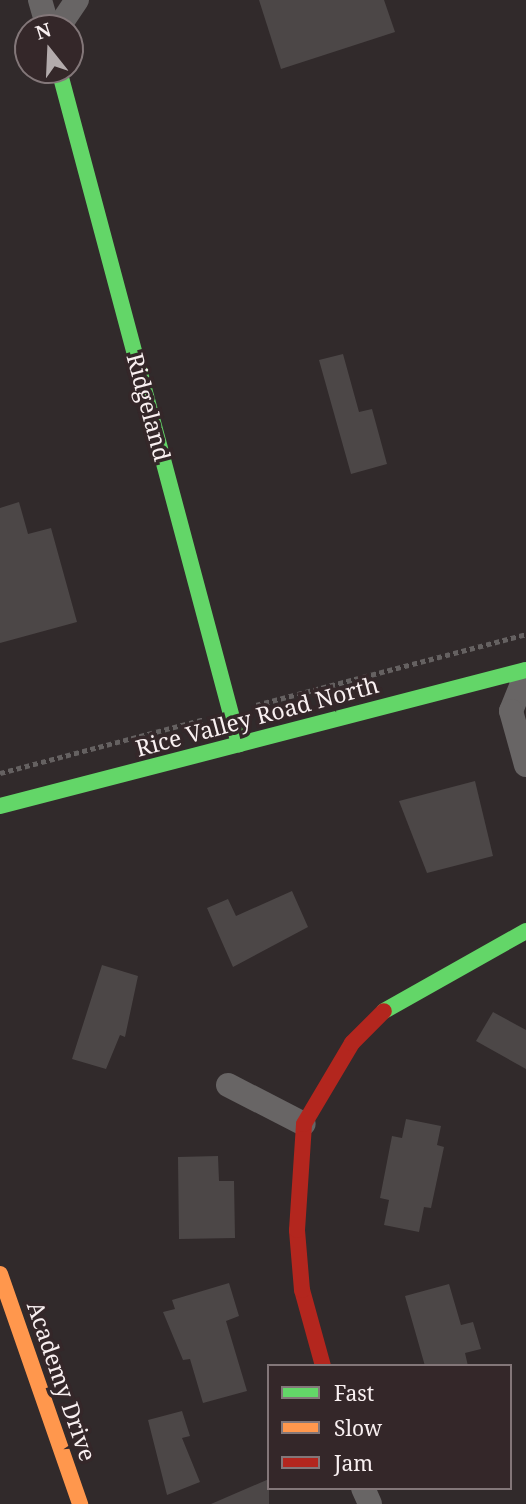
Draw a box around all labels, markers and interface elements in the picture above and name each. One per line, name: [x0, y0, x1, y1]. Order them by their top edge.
north arrow: [14, 14, 84, 84]
text: N: [32, 16, 54, 46]
street label: Ridgeland: [121, 350, 177, 464]
street label: Rice Valley Road North: [132, 670, 382, 762]
street label: Academy Drive: [22, 1297, 102, 1465]
legend: [267, 1364, 512, 1490]
text: Fast: [334, 1379, 374, 1407]
text: Slow: [334, 1414, 382, 1442]
text: Jam: [334, 1449, 373, 1477]

